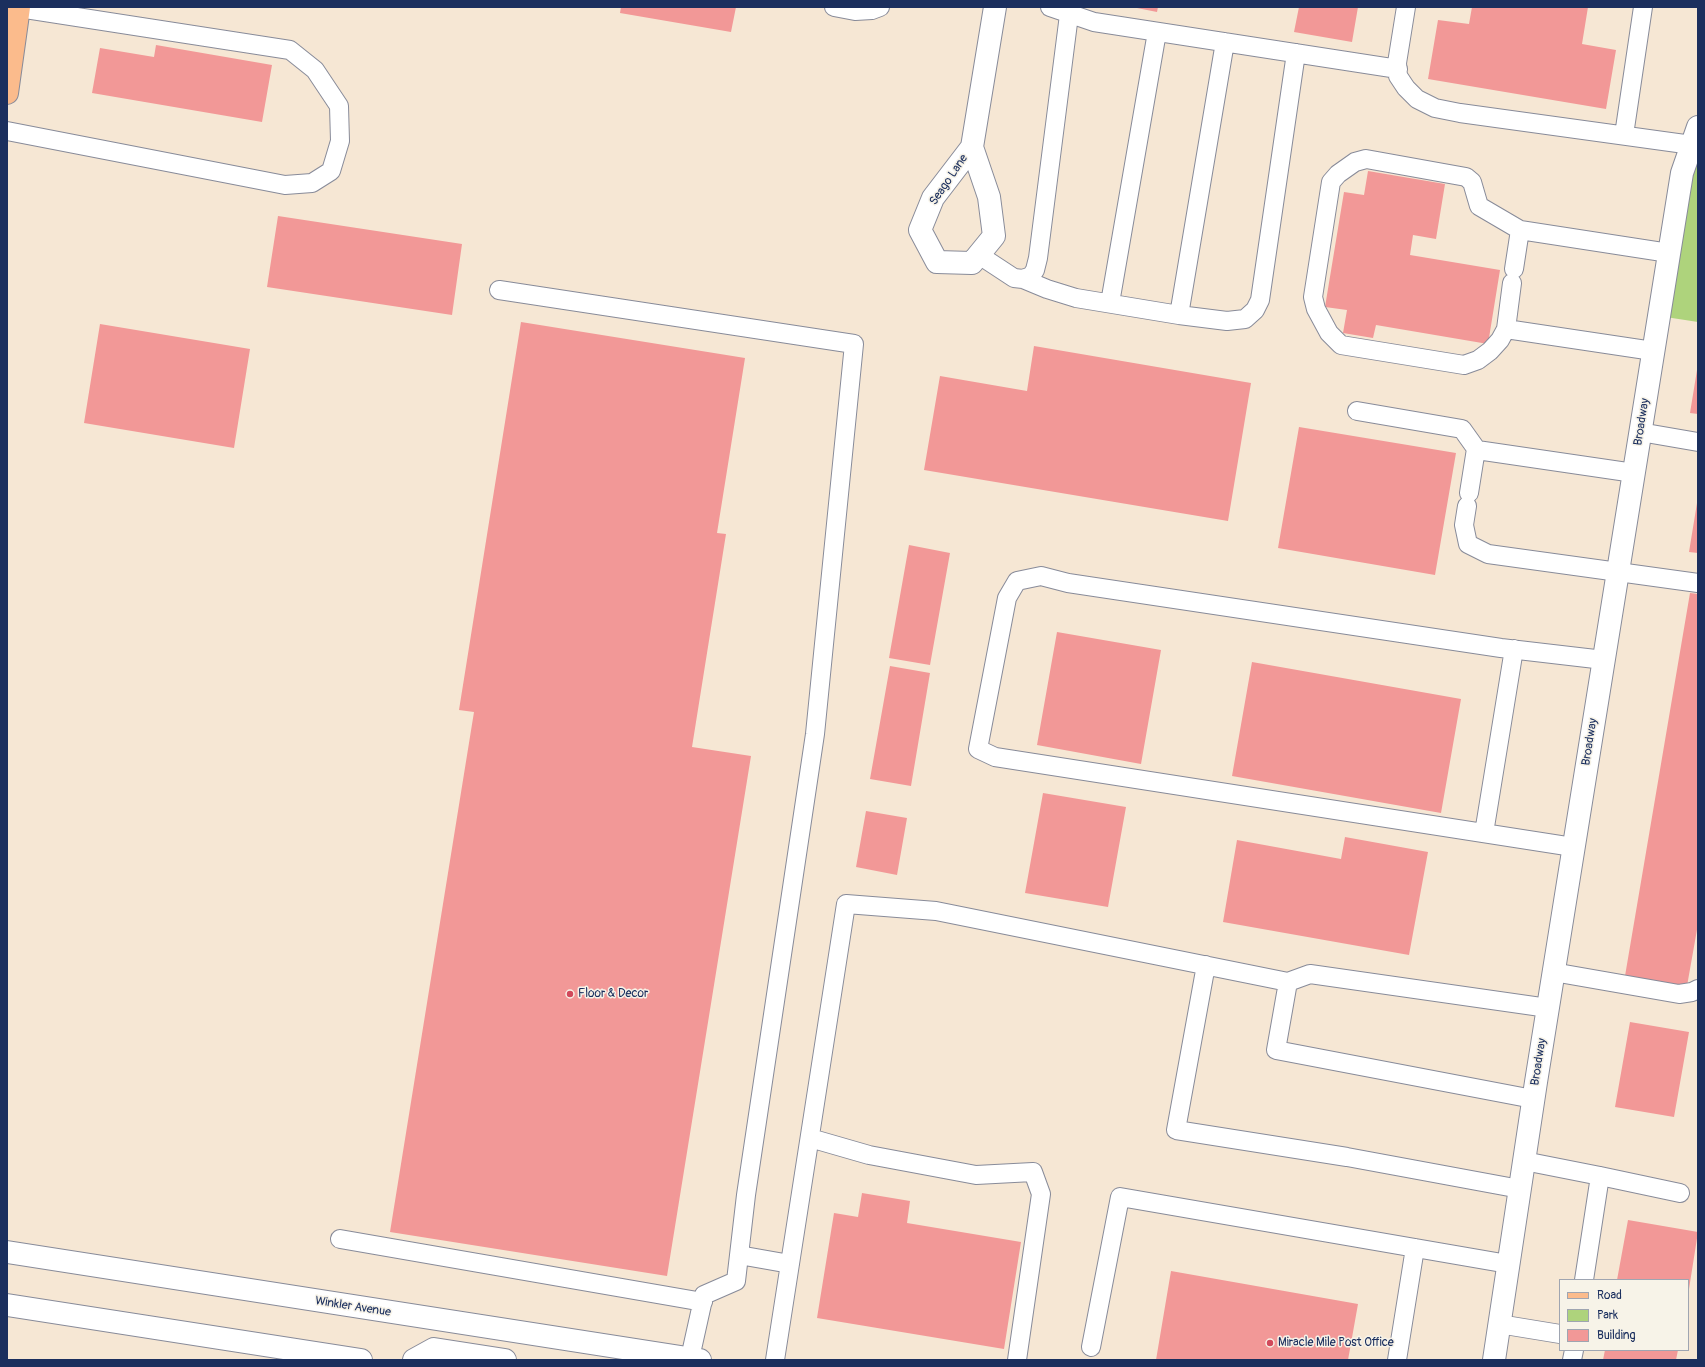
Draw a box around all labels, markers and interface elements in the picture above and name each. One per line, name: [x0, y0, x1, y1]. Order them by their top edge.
street label: Seago Lane: [927, 152, 971, 208]
street label: Broadway: [1631, 397, 1653, 447]
street label: Broadway: [1579, 717, 1601, 767]
place label: Floor & Decor: [578, 987, 648, 1001]
marker: Floor & Decor: [565, 989, 575, 999]
street label: Broadway: [1528, 1037, 1550, 1087]
legend: [1559, 1279, 1689, 1351]
text: Road: [1597, 1288, 1622, 1303]
street label: Winkler Avenue: [314, 1294, 392, 1320]
text: Park: [1597, 1308, 1618, 1323]
text: Building: [1597, 1328, 1636, 1343]
place label: Miracle Mile Post Office: [1278, 1336, 1394, 1350]
marker: Miracle Mile Post Office: [1265, 1338, 1275, 1348]

